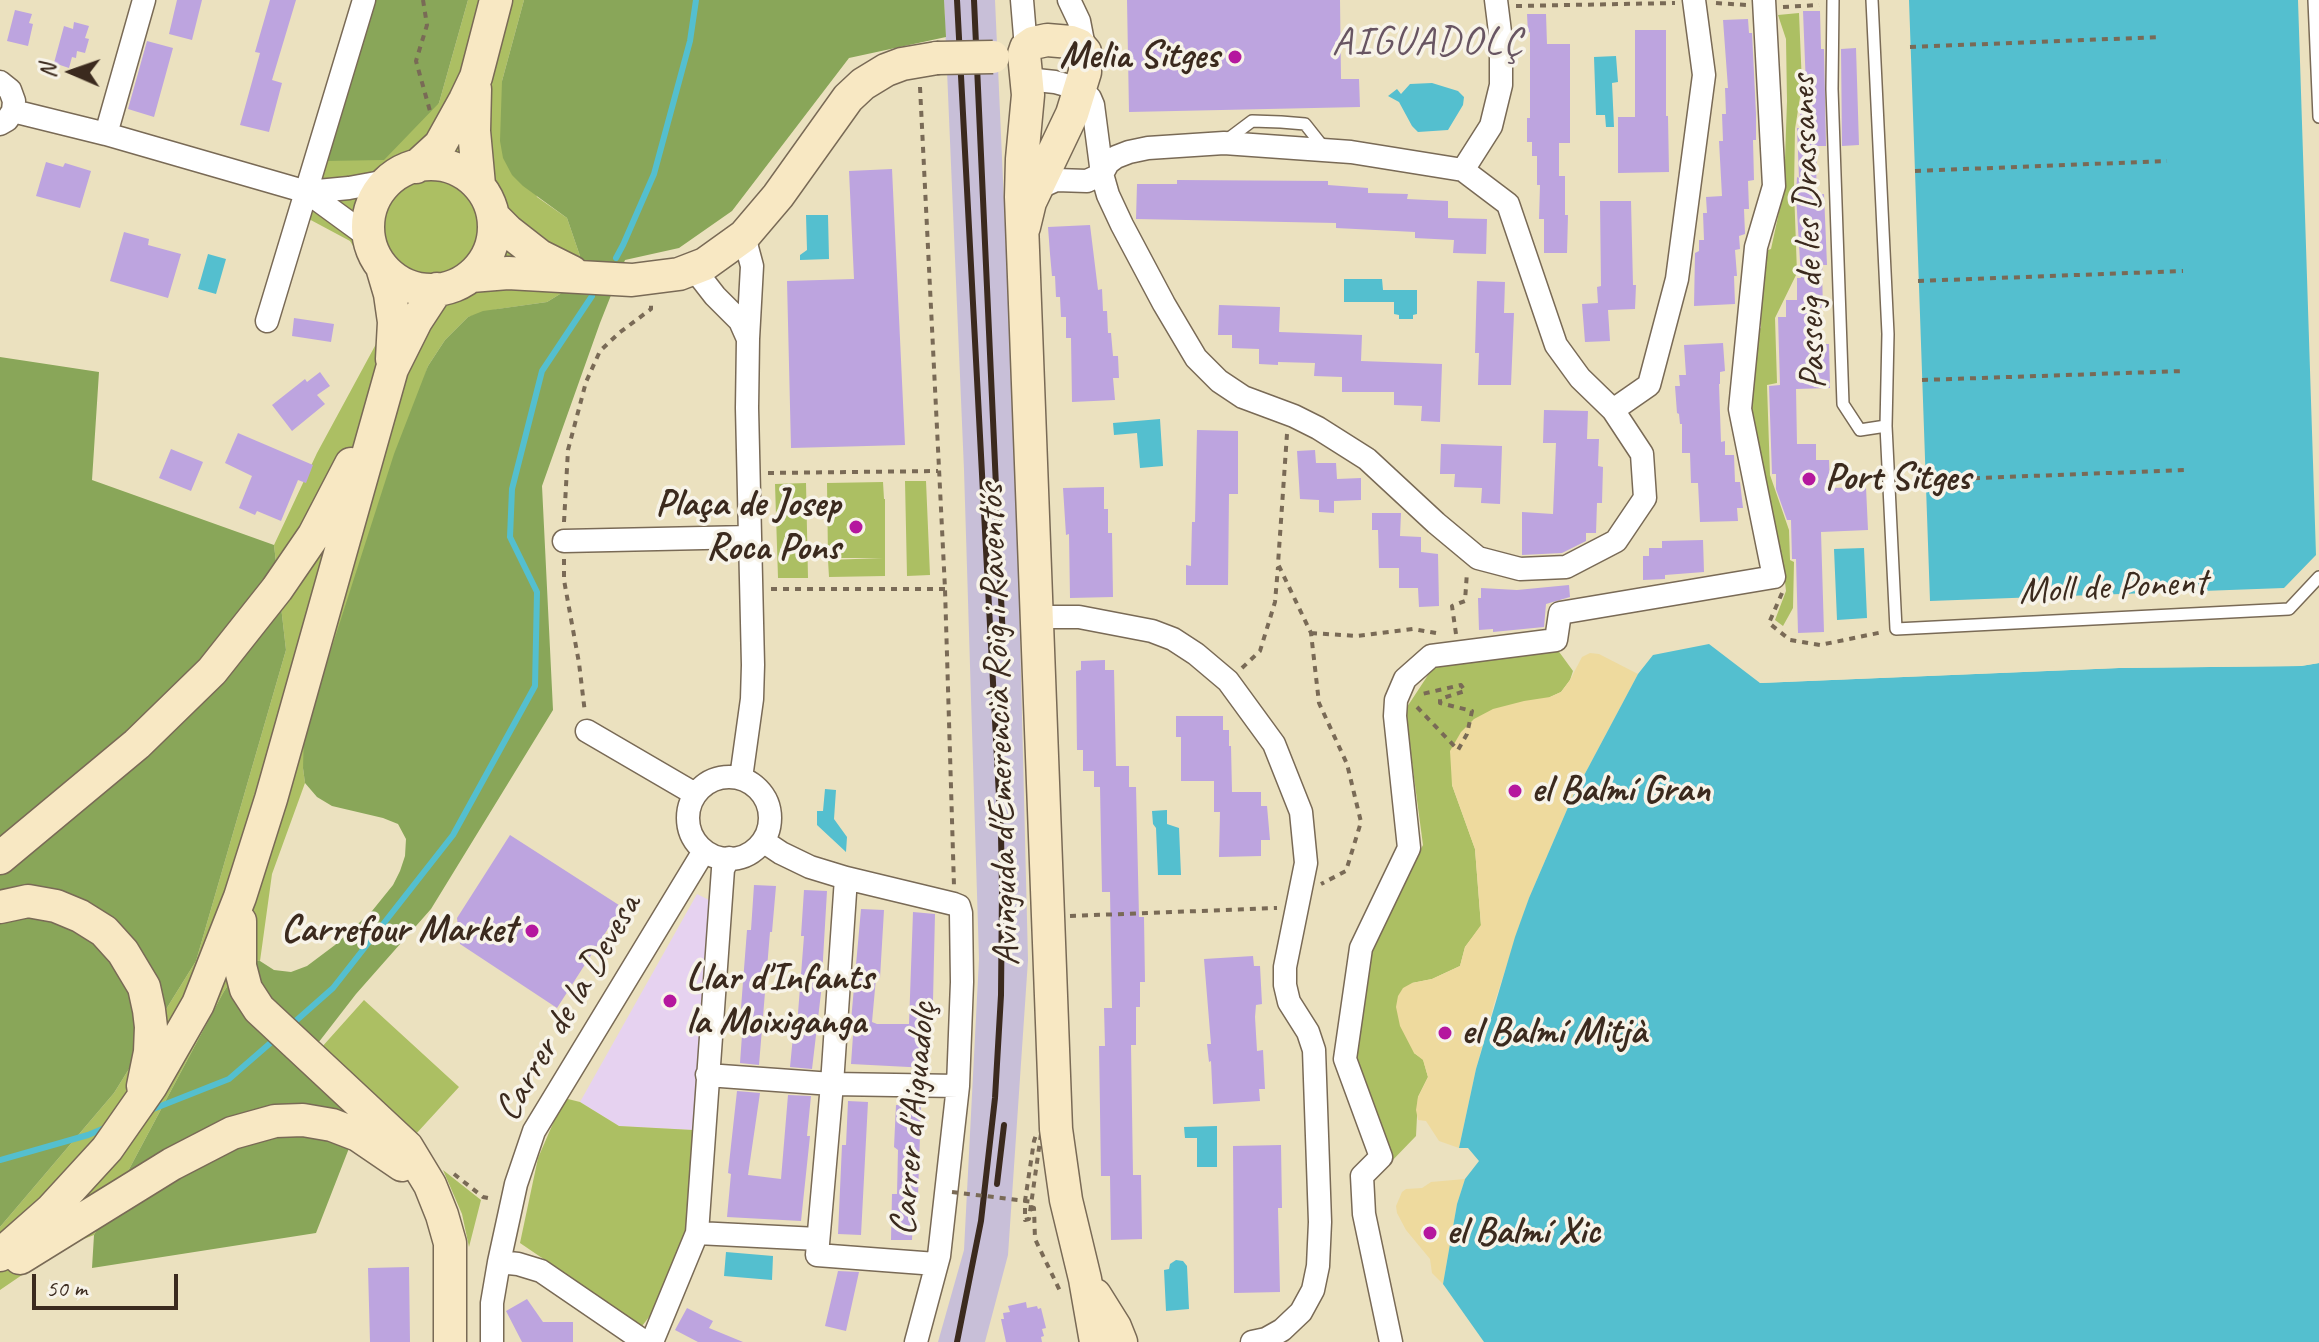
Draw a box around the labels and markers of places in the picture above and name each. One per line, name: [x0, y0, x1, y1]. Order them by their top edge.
place label: Melia Sitges: [1059, 34, 1219, 80]
marker: Melia Sitges: [1226, 48, 1244, 66]
place label: Port Sitges: [1825, 456, 1970, 502]
marker: Port Sitges: [1800, 470, 1818, 488]
place label: Plaça de Josep Roca Pons: [656, 482, 840, 572]
marker: Plaça de Josep Roca Pons: [847, 518, 865, 536]
place label: el Balmí Gran: [1531, 768, 1710, 814]
marker: el Balmí Gran: [1506, 782, 1524, 800]
place label: Carrefour Market: [281, 908, 516, 954]
marker: Carrefour Market: [523, 922, 541, 940]
place label: Llar d'Infants la Moixiganga: [686, 956, 873, 1046]
marker: Llar d'Infants la Moixiganga: [661, 992, 679, 1010]
place label: el Balmí Mitjà: [1461, 1010, 1646, 1056]
marker: el Balmí Mitjà: [1436, 1024, 1454, 1042]
place label: el Balmí Xic: [1446, 1210, 1600, 1256]
marker: el Balmí Xic: [1421, 1224, 1439, 1242]

